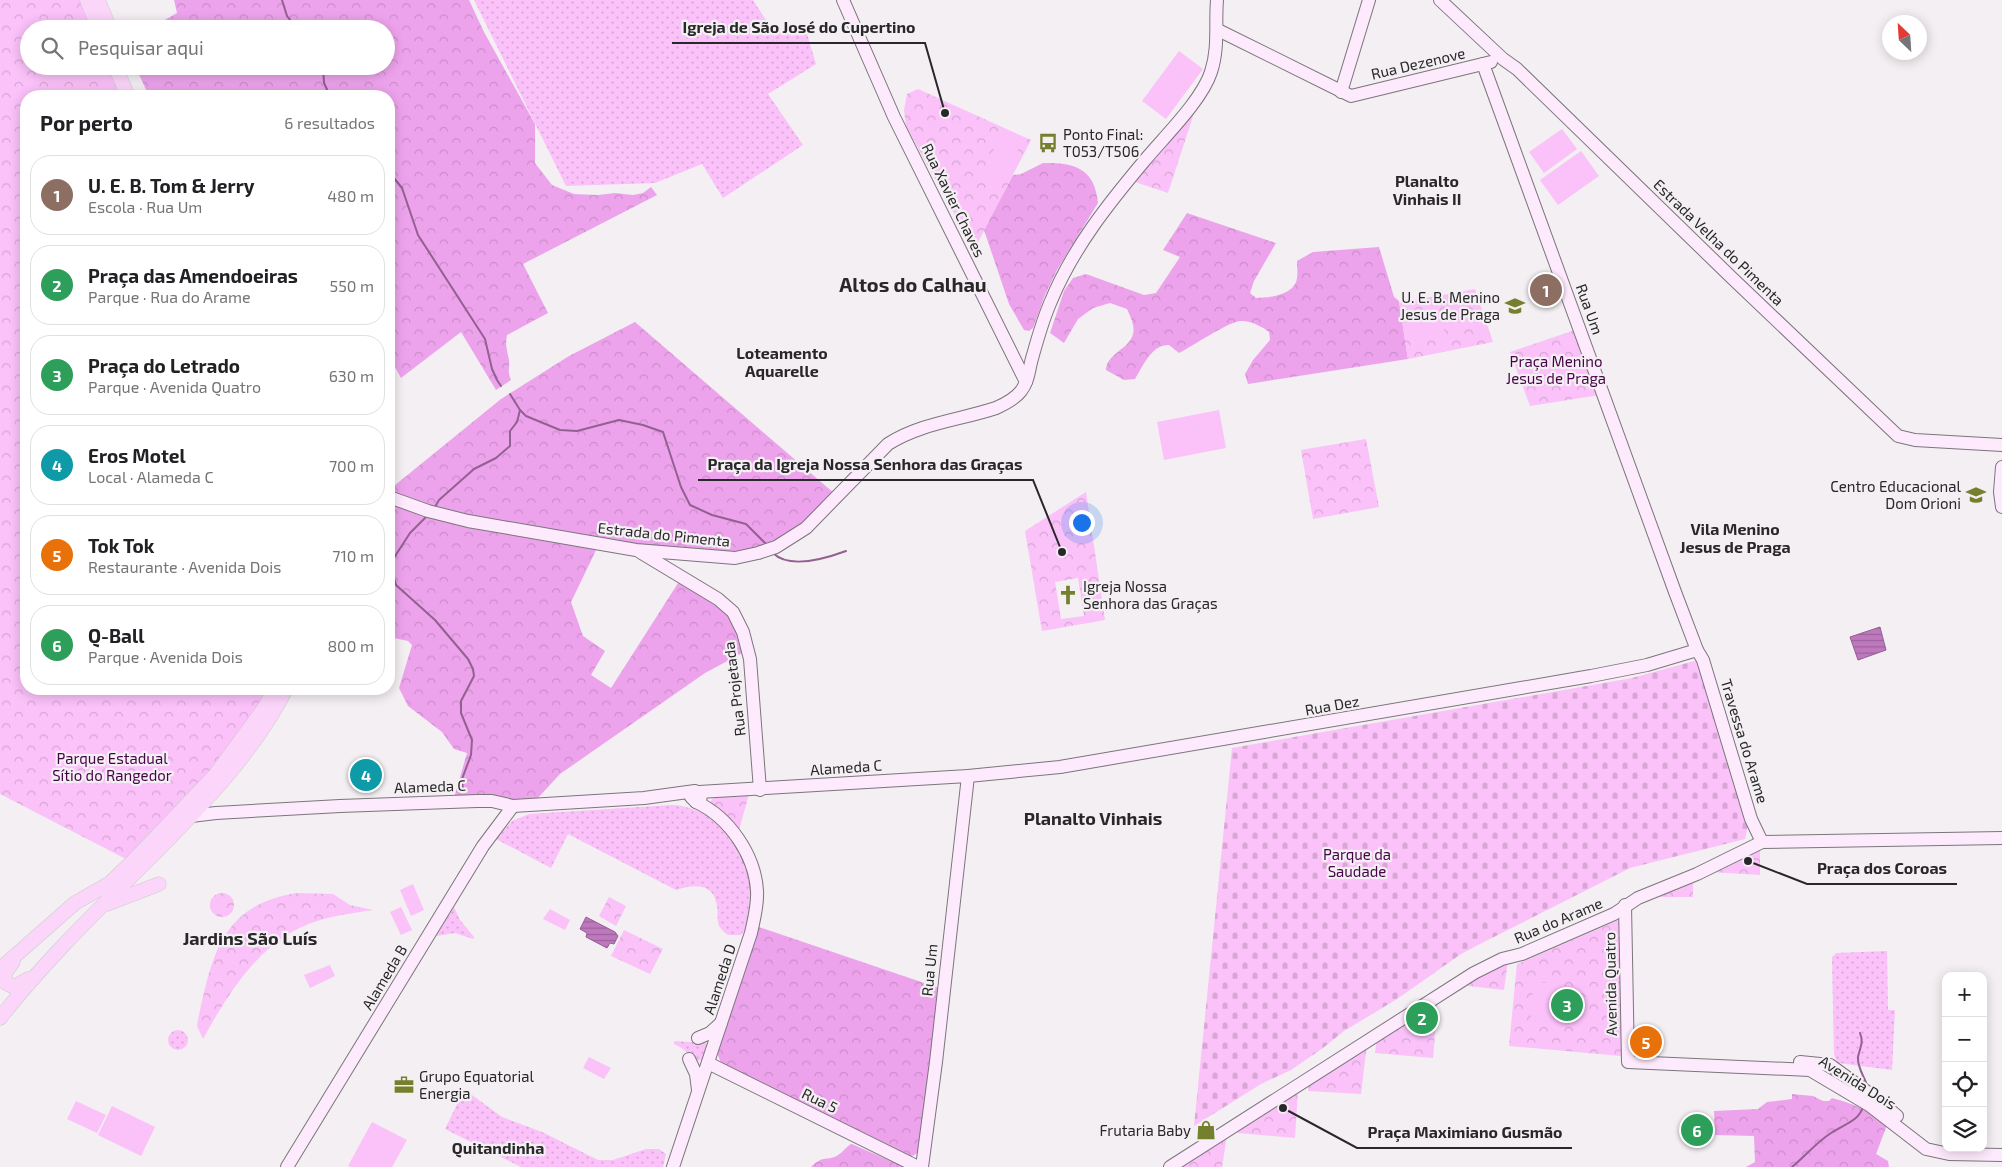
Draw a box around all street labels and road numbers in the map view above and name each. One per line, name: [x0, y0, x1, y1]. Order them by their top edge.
street label: Rua Dezenove: [1369, 43, 1467, 83]
street label: Rua Xavier Chaves: [919, 140, 989, 260]
street label: Estrada Velha do Pimenta: [1650, 175, 1788, 309]
street label: Rua Um: [1573, 281, 1607, 337]
street label: Estrada do Pimenta: [597, 518, 731, 550]
street label: Rua Projetada: [719, 641, 750, 737]
street label: Travessa do Arame: [1718, 677, 1772, 805]
street label: Rua Dez: [1303, 691, 1361, 719]
street label: Alameda C: [809, 755, 883, 778]
street label: Alameda C: [394, 776, 467, 796]
street label: Rua do Arame: [1511, 893, 1605, 947]
street label: Avenida Quatro: [1600, 932, 1621, 1036]
street label: Alameda B: [358, 941, 410, 1013]
street label: Alameda D: [699, 941, 739, 1017]
street label: Rua Um: [917, 943, 941, 997]
street label: Avenida Dois: [1816, 1051, 1900, 1113]
street label: Rua 5: [799, 1084, 841, 1116]

